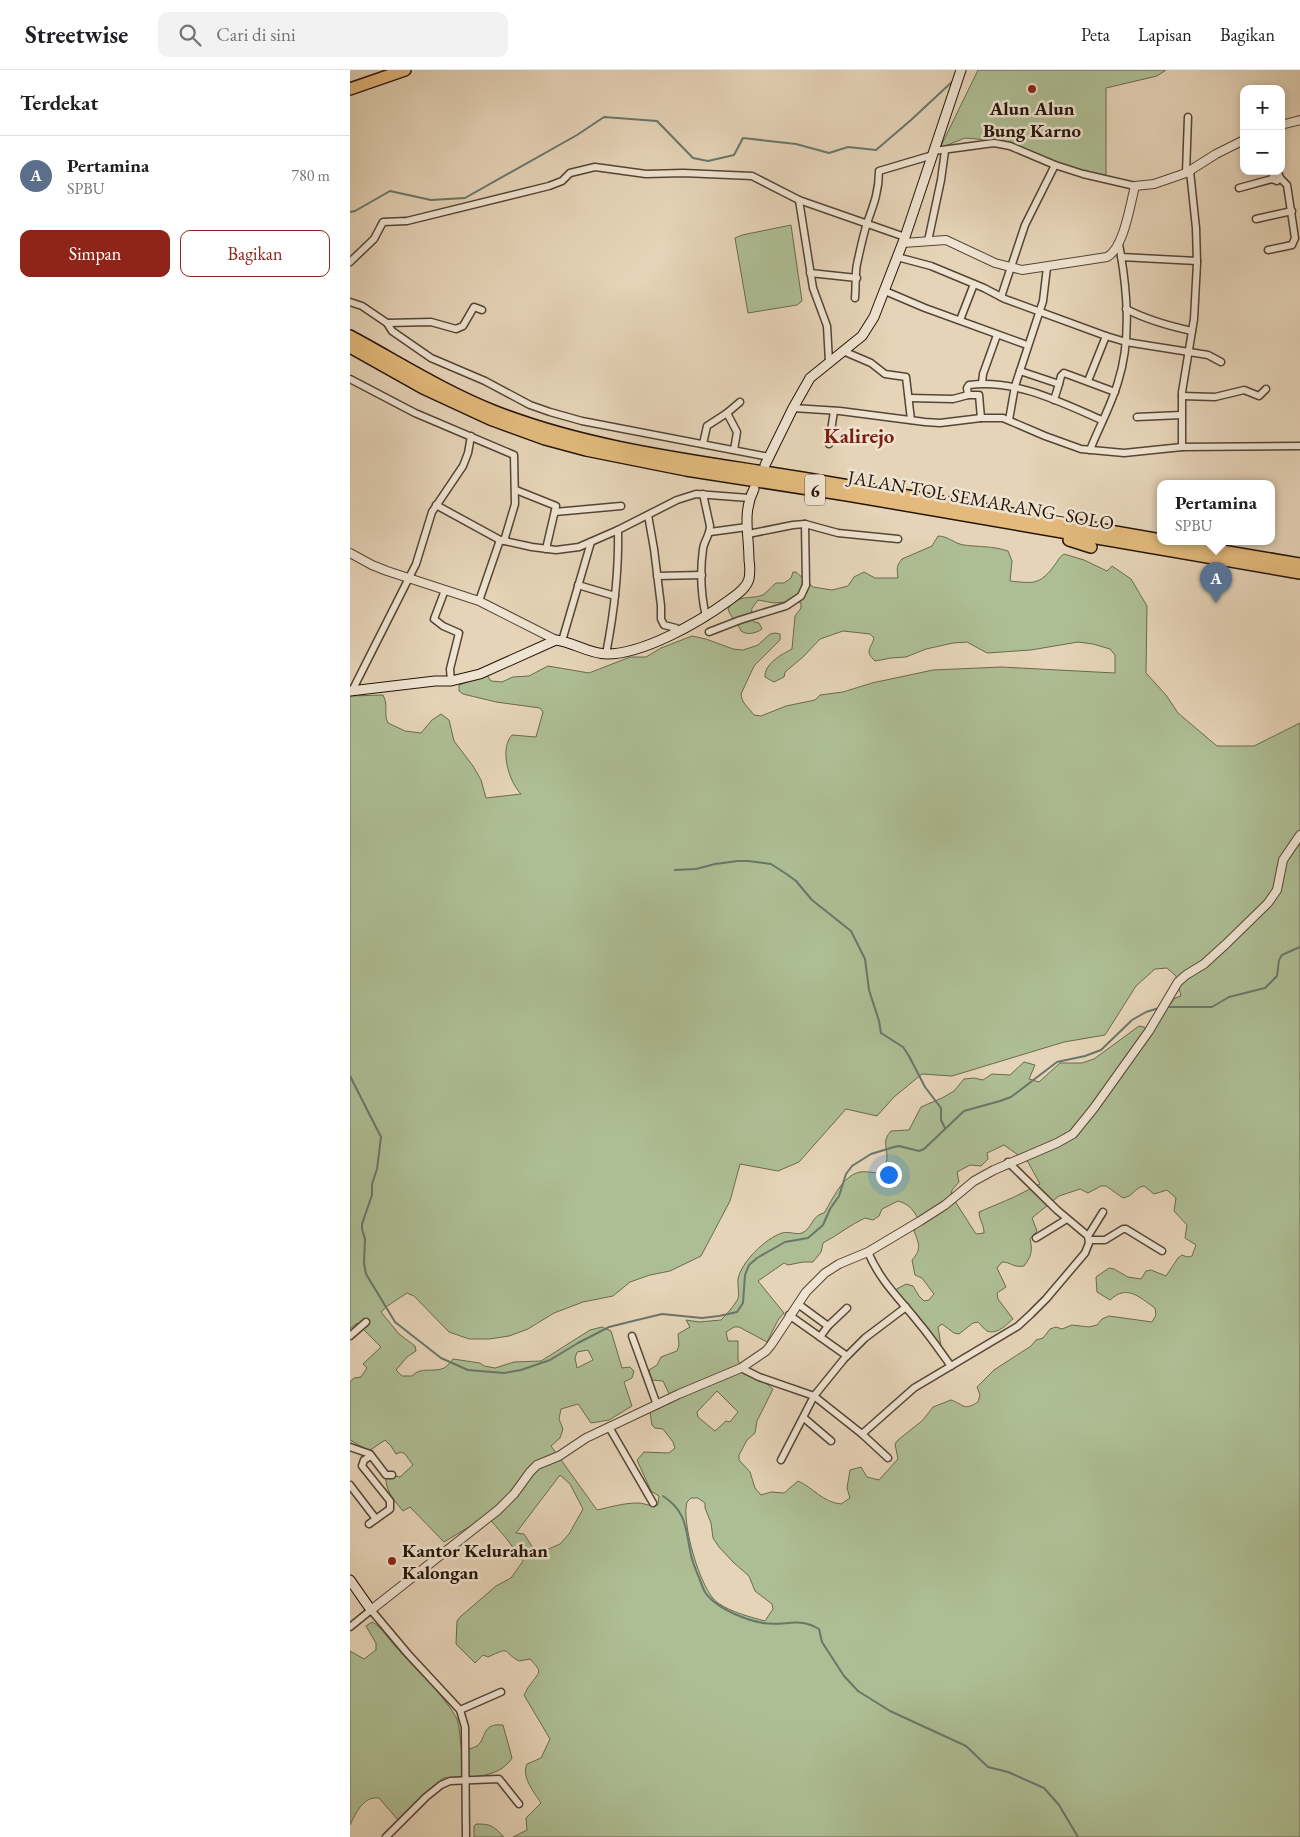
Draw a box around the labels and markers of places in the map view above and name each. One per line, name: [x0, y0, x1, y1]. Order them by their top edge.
marker: Alun Alun Bung Karno: [1026, 83, 1038, 95]
place label: Alun Alun Bung Karno: [983, 96, 1081, 143]
pin: A: [1200, 562, 1232, 603]
place label: Kantor Kelurahan Kalongan: [402, 1538, 548, 1585]
marker: Kantor Kelurahan Kalongan: [386, 1555, 398, 1567]

